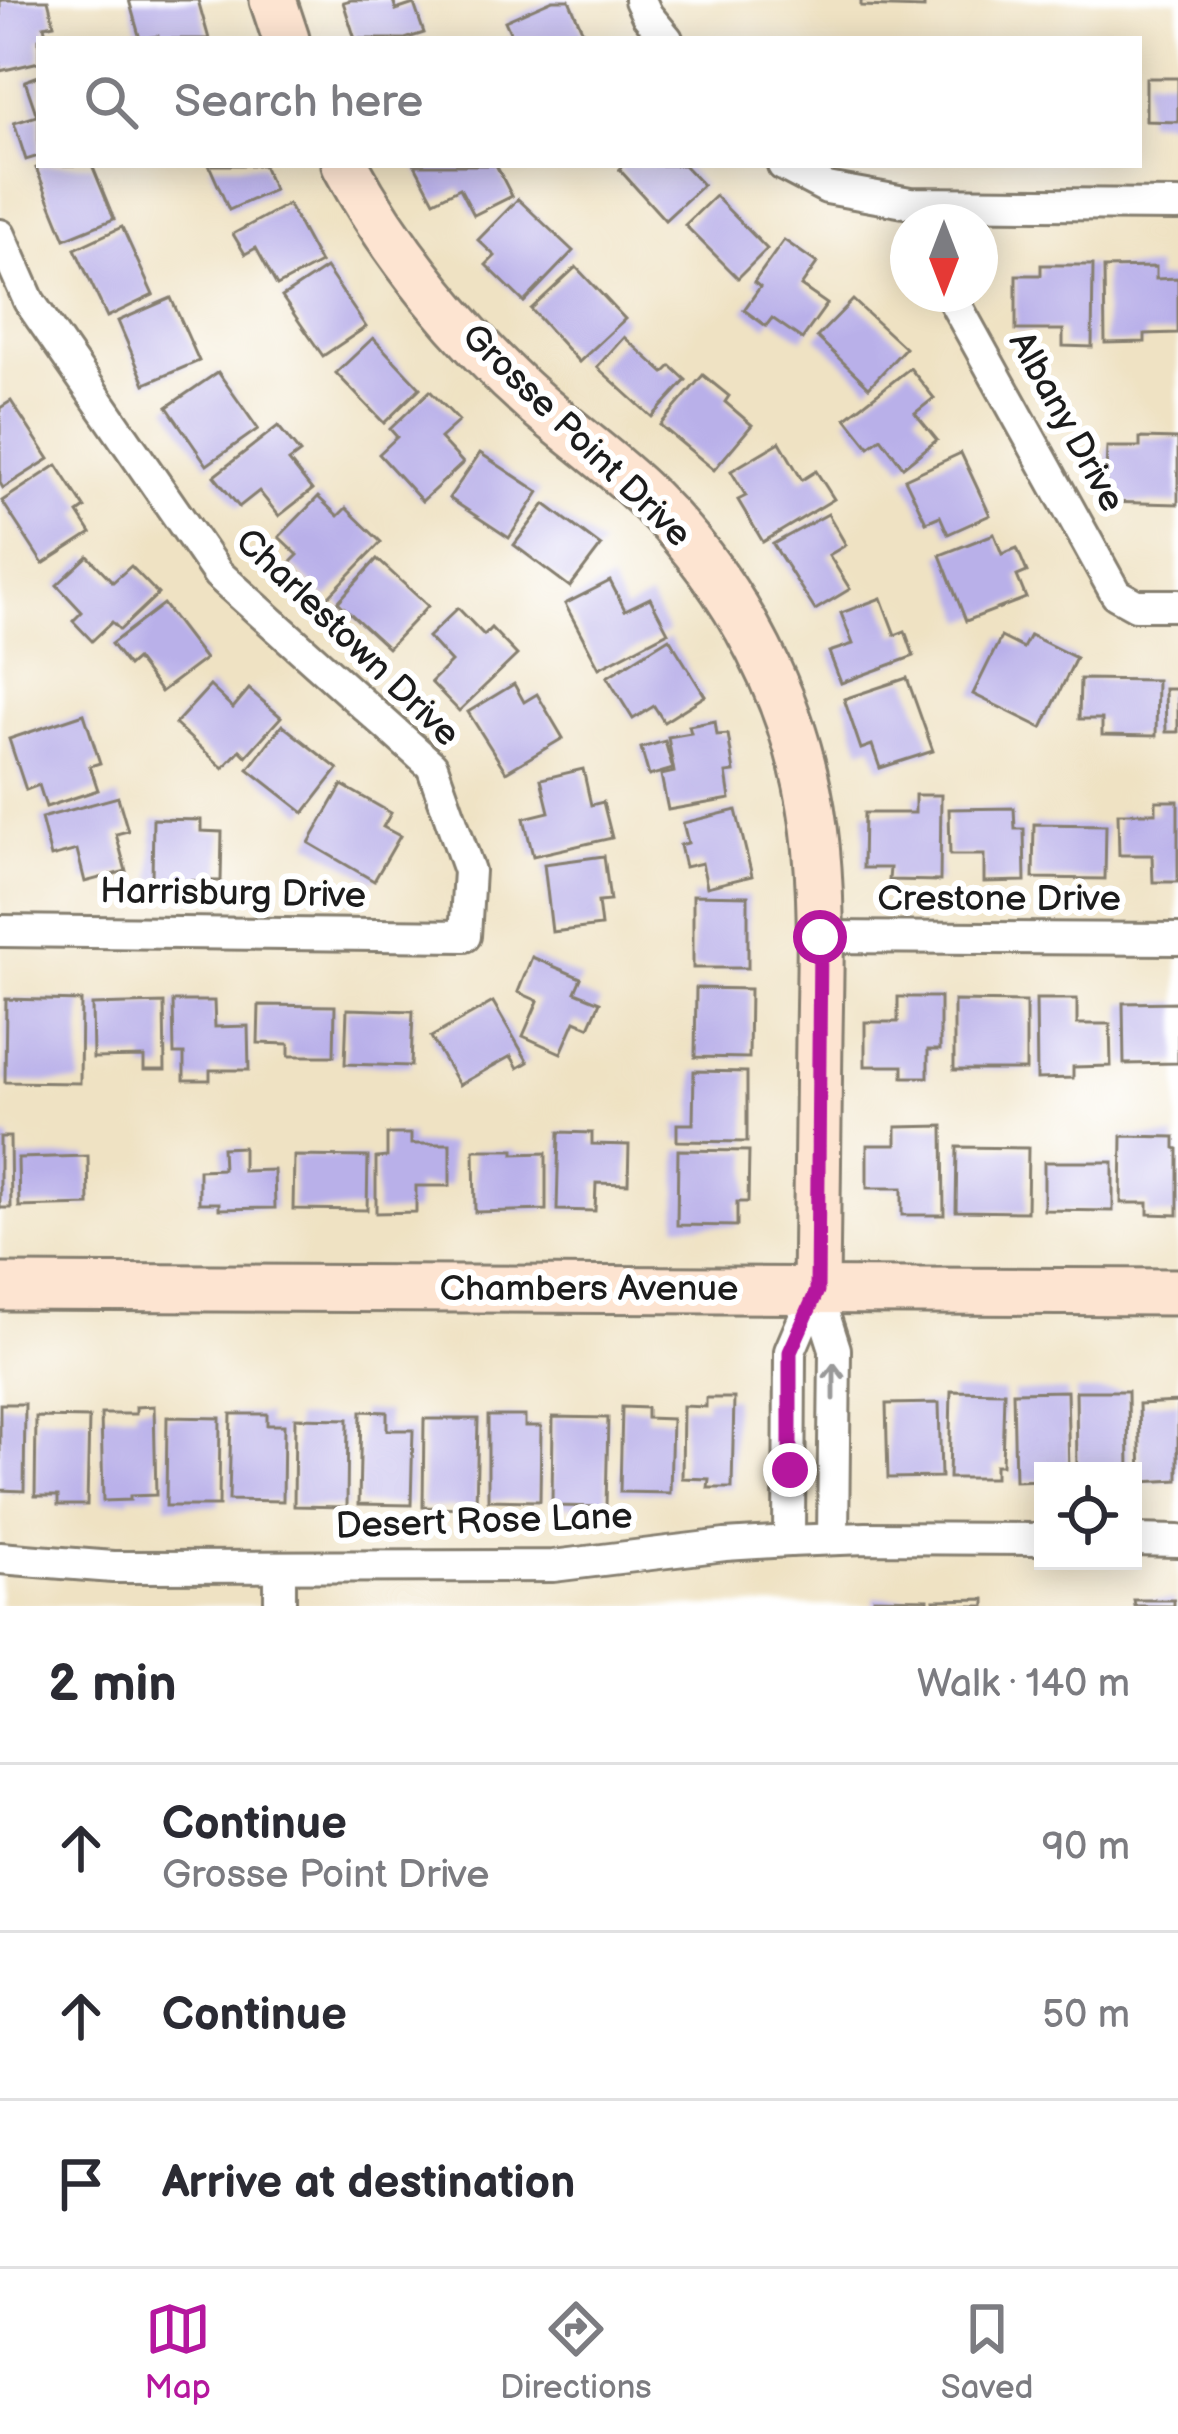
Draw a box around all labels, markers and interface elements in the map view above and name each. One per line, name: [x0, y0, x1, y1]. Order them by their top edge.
search box: [36, 36, 1142, 168]
icon: search: [78, 69, 144, 135]
text: Search here: [174, 75, 423, 130]
north arrow: [890, 204, 998, 312]
street label: Grosse Point Drive: [452, 316, 700, 556]
street label: Albany Drive: [999, 324, 1133, 520]
street label: Charlestown Drive: [226, 520, 468, 756]
street label: Harrisburg Drive: [99, 870, 367, 918]
street label: Crestone Drive: [877, 878, 1121, 921]
route start: [793, 910, 847, 964]
street label: Chambers Avenue: [440, 1268, 738, 1311]
one-way arrow: [823, 1362, 845, 1401]
route end: [763, 1443, 817, 1497]
map controls: [1034, 1462, 1142, 1570]
button: locate: [1034, 1462, 1142, 1570]
street label: Desert Rose Lane: [335, 1495, 633, 1549]
text: 2 min: [48, 1654, 177, 1715]
text: Walk · 140 m: [917, 1661, 1130, 1708]
text: Continue: [162, 1797, 347, 1852]
icon: ahead: [48, 1815, 114, 1881]
text: 90 m: [1042, 1824, 1130, 1871]
text: Grosse Point Drive: [162, 1852, 489, 1899]
icon: ahead: [48, 1983, 114, 2049]
text: Continue: [162, 1988, 347, 2043]
text: 50 m: [1042, 1992, 1130, 2039]
icon: arrive: [48, 2151, 114, 2217]
text: Arrive at destination: [162, 2156, 575, 2211]
tab: Map: [145, 2296, 211, 2408]
tab: Directions: [500, 2296, 652, 2408]
tab: Saved: [941, 2296, 1033, 2408]

